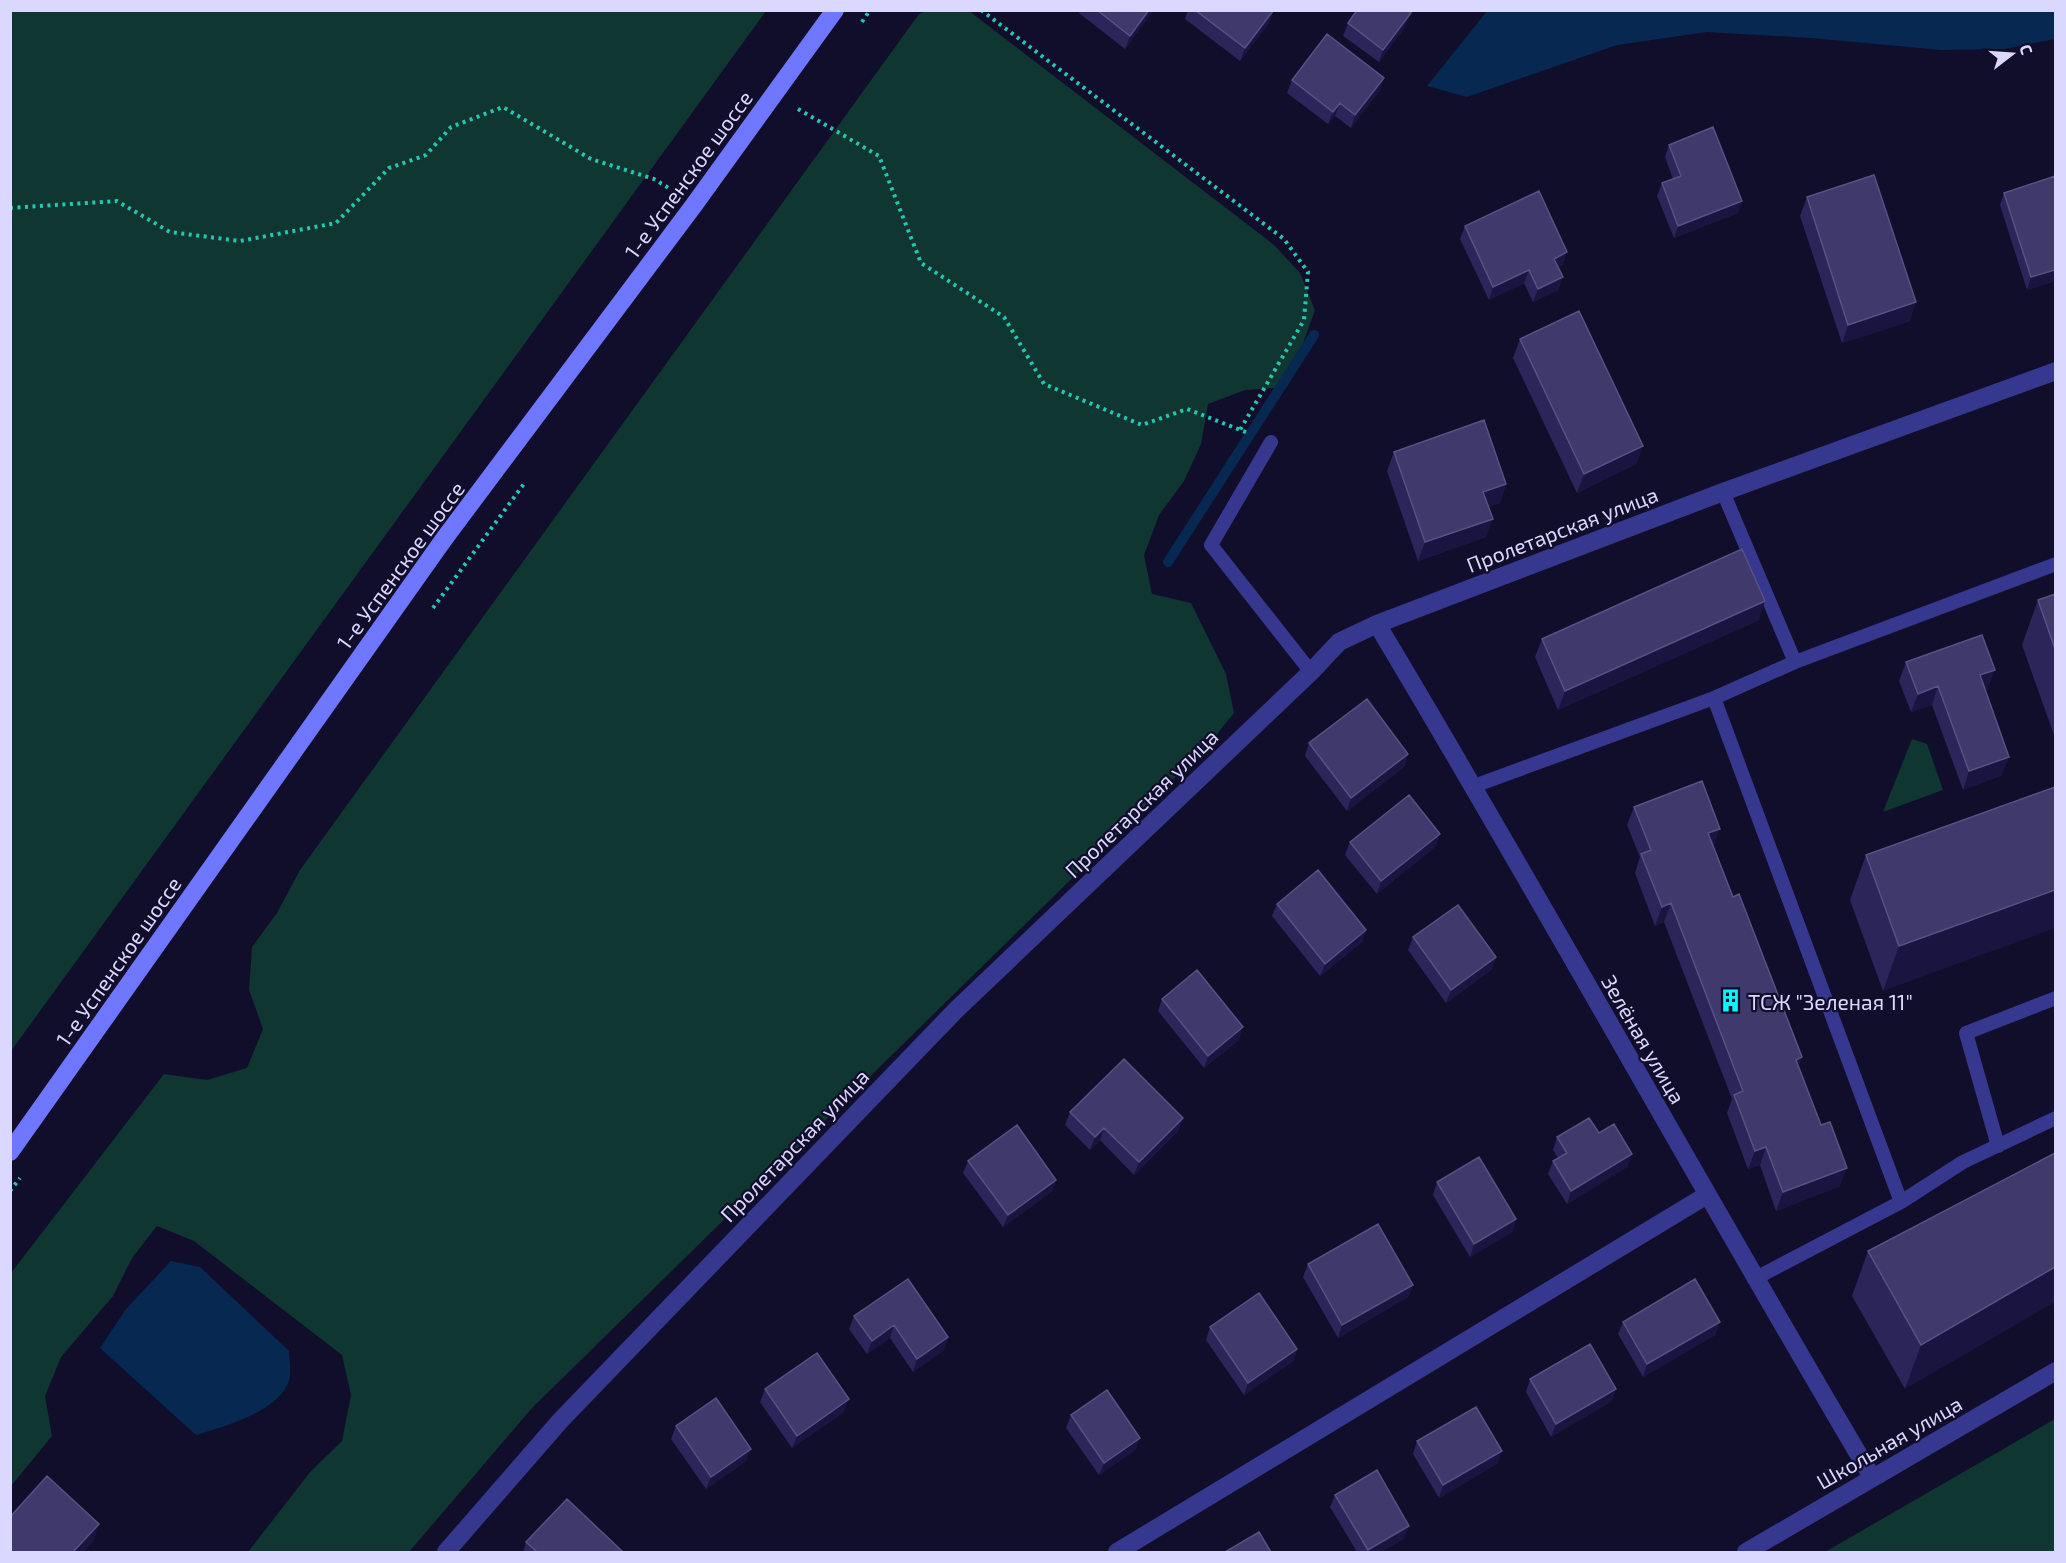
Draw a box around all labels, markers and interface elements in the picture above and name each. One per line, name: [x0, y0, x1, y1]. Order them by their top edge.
north arrow: [1982, 24, 2042, 84]
text: С: [2016, 42, 2037, 57]
street label: 1-е Успенское шоссе: [619, 85, 757, 263]
street label: 1-е Успенское шоссе: [331, 476, 469, 654]
street label: Пролетарская улица: [1463, 481, 1662, 578]
street label: Пролетарская улица: [1059, 724, 1223, 883]
street label: 1-е Успенское шоссе: [50, 872, 186, 1050]
street label: Зелёная улица: [1596, 970, 1691, 1108]
building icon: ТСЖ "Зеленая 11": [1717, 988, 1743, 1014]
place label: ТСЖ "Зеленая 11": [1748, 989, 1913, 1014]
street label: Пролетарская улица: [715, 1063, 874, 1227]
street label: Школьная улица: [1812, 1390, 1967, 1495]

